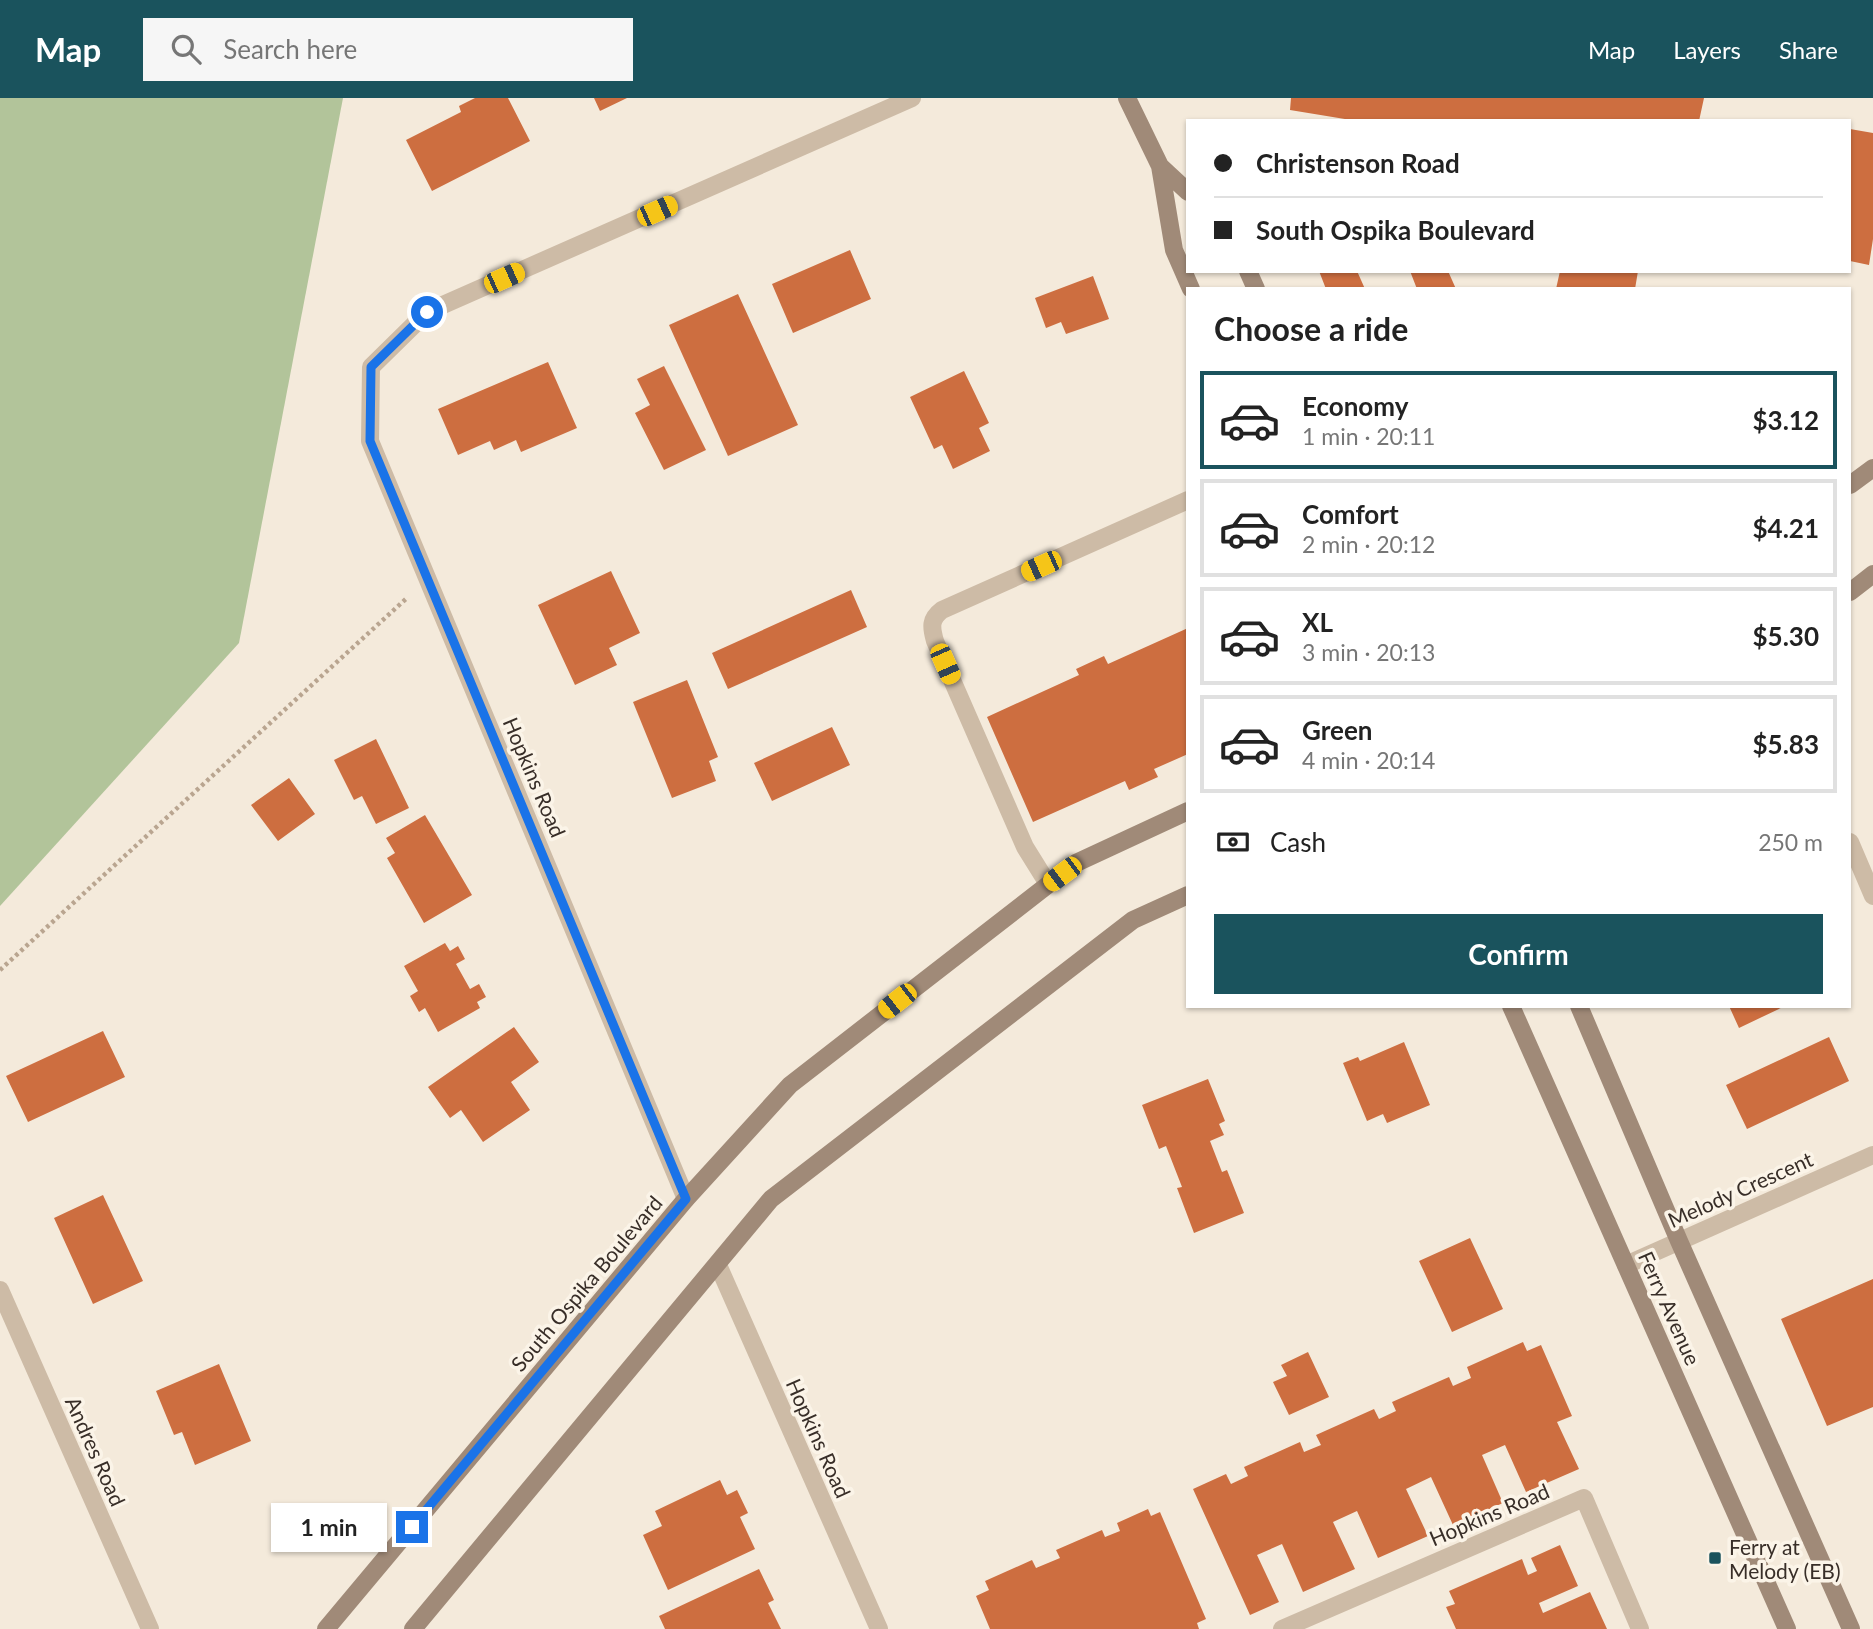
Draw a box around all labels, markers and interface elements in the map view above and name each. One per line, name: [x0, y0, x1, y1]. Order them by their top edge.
search box: [143, 18, 633, 81]
text: Map: [35, 29, 101, 69]
icon: search: [167, 30, 205, 68]
text: Search here: [223, 33, 357, 65]
text: Map: [1588, 35, 1635, 64]
text: Layers: [1673, 35, 1741, 64]
text: Share: [1779, 35, 1838, 64]
text: Christenson Road: [1256, 147, 1460, 179]
car: [634, 193, 681, 229]
text: South Ospika Boulevard: [1256, 214, 1535, 246]
car: [481, 260, 528, 296]
route start: [411, 296, 443, 328]
text: Choose a ride: [1214, 309, 1408, 348]
icon: car: [1218, 389, 1281, 452]
text: Economy: [1302, 390, 1408, 422]
text: $3.12: [1753, 404, 1819, 436]
text: 1 min · 20:11: [1302, 422, 1435, 450]
icon: car: [1218, 497, 1281, 560]
text: Comfort: [1302, 498, 1399, 530]
text: $4.21: [1753, 512, 1819, 544]
text: 2 min · 20:12: [1302, 530, 1435, 558]
car: [1018, 548, 1065, 584]
icon: car: [1218, 605, 1281, 668]
text: XL: [1302, 606, 1333, 638]
text: $5.30: [1753, 620, 1819, 652]
text: 3 min · 20:13: [1302, 638, 1435, 666]
car: [927, 641, 964, 687]
street label: Hopkins Road: [499, 713, 571, 841]
icon: car: [1218, 713, 1281, 776]
text: Green: [1302, 714, 1372, 746]
text: $5.83: [1753, 728, 1819, 760]
text: 4 min · 20:14: [1302, 746, 1435, 774]
icon: cash: [1214, 823, 1252, 861]
text: Cash: [1270, 826, 1326, 858]
text: 250 m: [1758, 828, 1823, 856]
car: [1039, 853, 1086, 895]
button: Confirm: [1214, 914, 1823, 994]
car: [874, 980, 921, 1022]
street label: Melody Crescent: [1664, 1146, 1817, 1232]
street label: South Ospika Boulevard: [505, 1190, 667, 1376]
street label: Ferry Avenue: [1634, 1247, 1706, 1369]
street label: Hopkins Road: [782, 1375, 856, 1501]
street label: Andres Road: [61, 1392, 131, 1510]
street label: Hopkins Road: [1425, 1478, 1553, 1550]
callout: 1 min: [272, 1502, 388, 1552]
route end: [396, 1511, 428, 1543]
text: 1 min: [300, 1513, 358, 1541]
place label: Ferry at Melody (EB): [1729, 1534, 1841, 1583]
marker: Ferry at Melody (EB): [1707, 1550, 1723, 1566]

